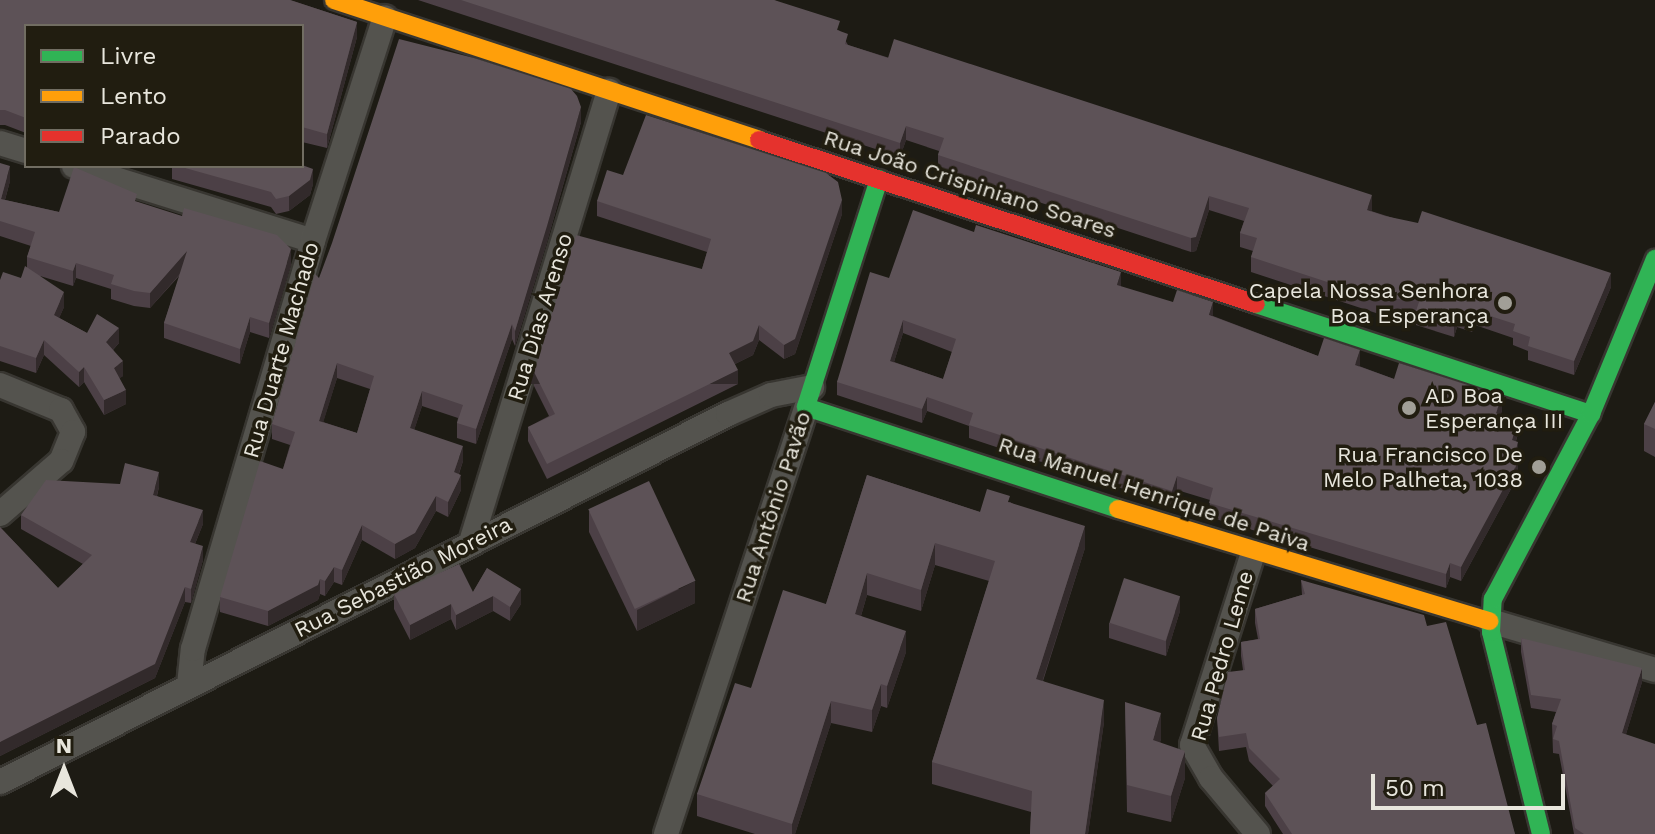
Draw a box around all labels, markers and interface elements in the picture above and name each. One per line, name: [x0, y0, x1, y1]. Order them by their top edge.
legend: [24, 24, 304, 168]
text: Livre: [100, 42, 156, 70]
text: Lento: [100, 82, 167, 110]
text: Parado: [100, 122, 181, 150]
street label: Rua João Crispiniano Soares: [820, 124, 1120, 244]
street label: Rua Dias Arenso: [502, 229, 578, 405]
street label: Rua Duarte Machado: [237, 239, 325, 461]
place label: Capela Nossa Senhora Boa Esperança: [1248, 277, 1489, 328]
marker: Capela Nossa Senhora Boa Esperança: [1496, 294, 1514, 312]
place label: AD Boa Esperança III: [1425, 382, 1564, 434]
marker: AD Boa Esperança III: [1400, 399, 1418, 417]
street label: Rua Antônio Pavão: [729, 407, 817, 607]
street label: Rua Manuel Henrique de Paiva: [994, 431, 1314, 557]
place label: Rua Francisco De Melo Palheta, 1038: [1322, 441, 1523, 492]
marker: Rua Francisco De Melo Palheta, 1038: [1530, 458, 1548, 476]
street label: Rua Sebastião Moreira: [290, 511, 516, 643]
street label: Rua Pedro Leme: [1185, 568, 1259, 744]
north arrow: [24, 730, 104, 810]
text: N: [56, 733, 72, 758]
scale bar: [1375, 758, 1569, 808]
text: 50 m: [1385, 774, 1445, 802]

